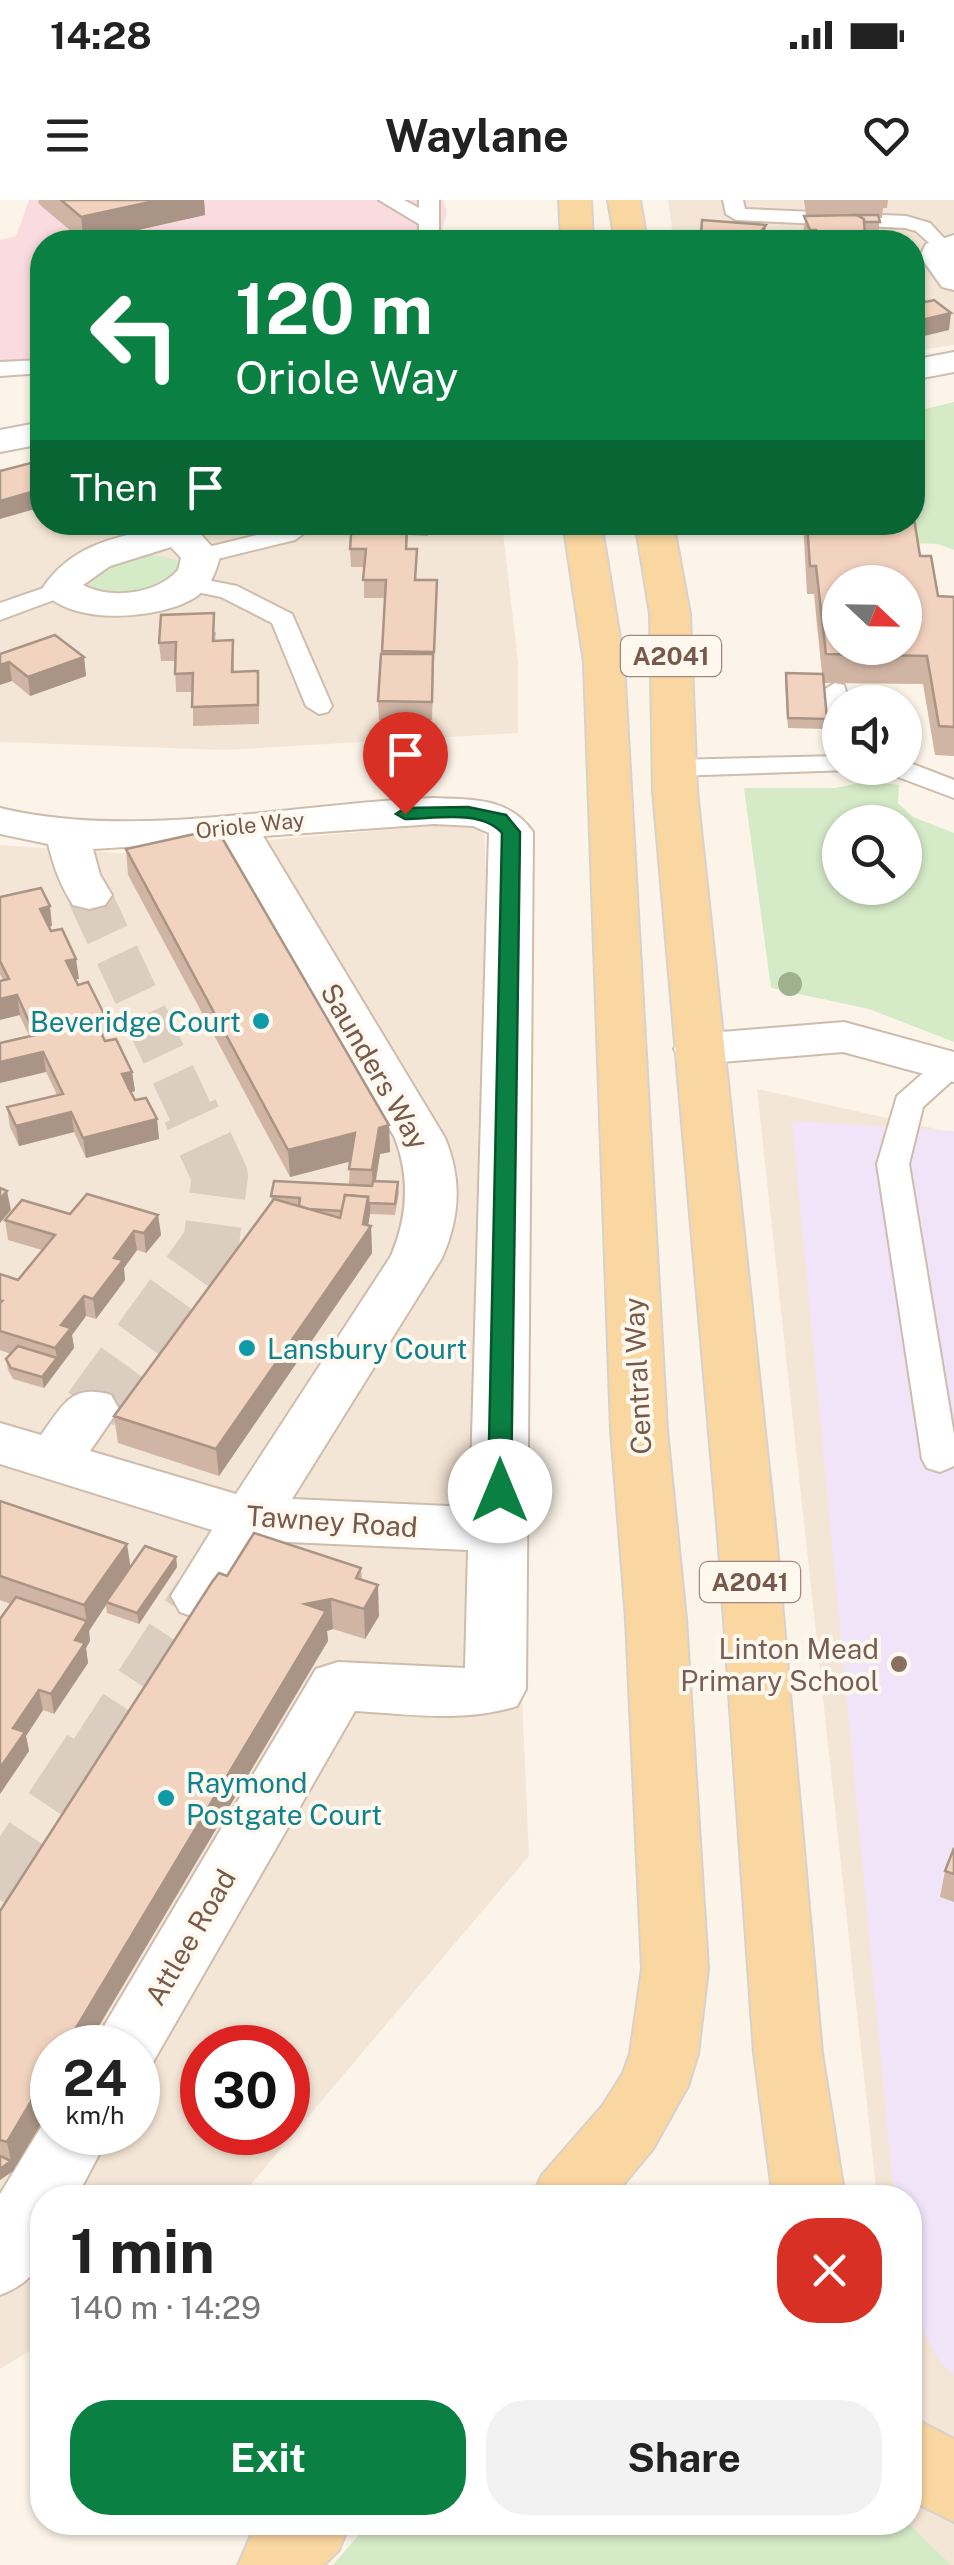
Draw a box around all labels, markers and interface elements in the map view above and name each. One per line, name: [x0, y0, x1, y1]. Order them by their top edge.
text: 14:28: [50, 13, 152, 58]
icon: menu: [40, 108, 95, 163]
icon: heart: [859, 108, 914, 163]
text: Waylane: [385, 109, 569, 162]
text: 120 m: [235, 267, 433, 350]
icon: left: [70, 270, 200, 400]
text: Oriole Way: [235, 351, 459, 404]
icon: arrive: [178, 460, 233, 515]
text: Then: [70, 465, 158, 510]
north arrow: [822, 565, 922, 665]
map controls: [822, 565, 922, 905]
road number: A2041: [621, 636, 721, 676]
button: sound: [822, 685, 922, 785]
pin: [363, 712, 448, 815]
icon: arrive: [378, 727, 433, 782]
button: search: [822, 805, 922, 905]
street label: Oriole Way: [194, 806, 306, 844]
street label: Saunders Way: [314, 977, 436, 1155]
place label: Beveridge Court: [30, 1005, 241, 1038]
marker: Beveridge Court: [250, 1010, 272, 1032]
street label: Central Way: [616, 1296, 658, 1456]
place label: Lansbury Court: [267, 1332, 467, 1365]
marker: Lansbury Court: [236, 1337, 258, 1359]
position arrow: [448, 1439, 552, 1543]
street label: Tawney Road: [245, 1499, 419, 1543]
road number: A2041: [700, 1562, 800, 1602]
place label: Linton Mead Primary School: [680, 1632, 879, 1697]
marker: Linton Mead Primary School: [888, 1653, 910, 1675]
place label: Raymond Postgate Court: [186, 1766, 382, 1831]
marker: Raymond Postgate Court: [155, 1787, 177, 1809]
street label: Attlee Road: [138, 1863, 242, 2011]
speed limit sign: 30: [180, 2025, 310, 2155]
text: 24: [63, 2048, 127, 2107]
text: km/h: [66, 2100, 124, 2130]
text: 1 min: [70, 2216, 215, 2287]
button: close: [777, 2218, 882, 2323]
text: 140 m · 14:29: [70, 2289, 261, 2326]
button: Exit: [70, 2400, 466, 2515]
button: Share: [486, 2400, 882, 2515]

